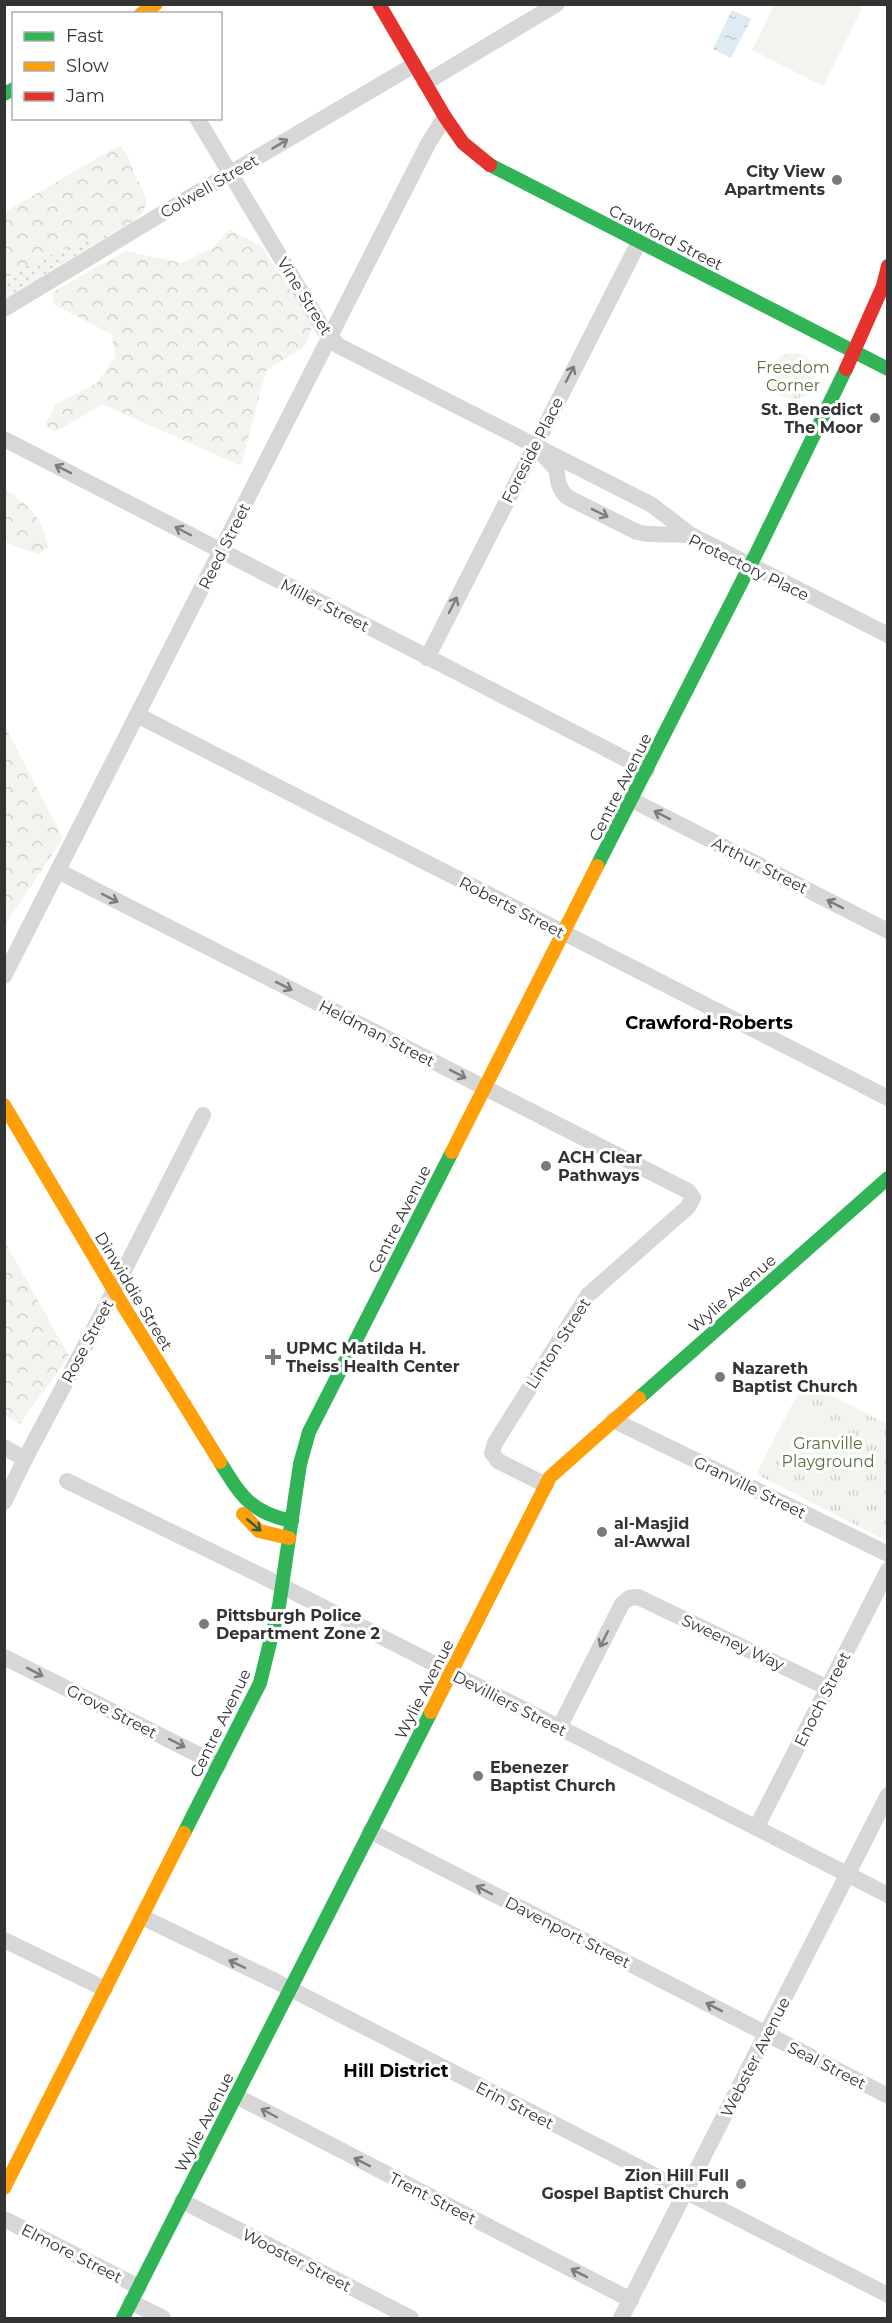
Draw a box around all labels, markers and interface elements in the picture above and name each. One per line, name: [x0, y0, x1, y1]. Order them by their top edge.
legend: [12, 12, 222, 120]
text: Fast: [66, 25, 104, 47]
text: Slow: [66, 55, 109, 77]
text: Jam: [65, 85, 105, 107]
one-way arrow: [271, 138, 288, 150]
street label: Colwell Street: [157, 150, 262, 222]
place label: City View Apartments: [723, 162, 825, 199]
marker: City View Apartments: [830, 173, 844, 187]
street label: Crawford Street: [606, 201, 726, 275]
street label: Vine Street: [273, 254, 336, 339]
park label: Freedom Corner: [756, 358, 830, 395]
one-way arrow: [565, 366, 576, 384]
street label: Foreside Place: [498, 394, 567, 506]
place label: St. Benedict The Moor: [761, 400, 863, 437]
marker: St. Benedict The Moor: [868, 411, 882, 425]
one-way arrow: [54, 463, 72, 474]
street label: Reed Street: [195, 499, 255, 593]
one-way arrow: [590, 508, 608, 520]
one-way arrow: [175, 525, 193, 536]
street label: Protectory Place: [686, 530, 812, 605]
street label: Miller Street: [277, 575, 373, 636]
one-way arrow: [448, 597, 460, 615]
street label: Centre Avenue: [585, 730, 656, 844]
one-way arrow: [653, 809, 671, 821]
street label: Arthur Street: [709, 833, 811, 898]
street label: Roberts Street: [456, 873, 568, 942]
one-way arrow: [100, 893, 118, 904]
one-way arrow: [827, 898, 845, 909]
one-way arrow: [274, 981, 292, 992]
street label: Heldman Street: [316, 996, 438, 1071]
district label: Crawford-Roberts: [625, 1012, 793, 1034]
one-way arrow: [448, 1069, 466, 1080]
place label: ACH Clear Pathways: [557, 1148, 642, 1185]
marker: ACH Clear Pathways: [539, 1159, 553, 1173]
street label: Centre Avenue: [364, 1162, 435, 1276]
street label: Dinwiddie Street: [91, 1229, 177, 1354]
street label: Wylie Avenue: [685, 1250, 780, 1336]
street label: Linton Street: [522, 1294, 595, 1392]
street label: Rose Street: [58, 1296, 118, 1386]
place label: UPMC Matilda H. Theiss Health Center: [286, 1339, 460, 1376]
marker: UPMC Matilda H. Theiss Health Center: [264, 1348, 282, 1366]
place label: Nazareth Baptist Church: [732, 1359, 858, 1396]
marker: Nazareth Baptist Church: [713, 1370, 727, 1384]
park label: Granville Playground: [782, 1434, 874, 1471]
street label: Granville Street: [691, 1452, 809, 1523]
place label: al-Masjid al-Awwal: [614, 1514, 690, 1551]
one-way arrow: [246, 1518, 262, 1531]
marker: al-Masjid al-Awwal: [595, 1525, 609, 1539]
place label: Pittsburgh Police Department Zone 2: [216, 1606, 380, 1643]
street label: Sweeney Way: [679, 1610, 787, 1675]
marker: Pittsburgh Police Department Zone 2: [197, 1617, 211, 1631]
one-way arrow: [597, 1630, 609, 1648]
street label: Wylie Avenue: [391, 1636, 458, 1742]
street label: Enoch Street: [790, 1648, 855, 1750]
one-way arrow: [26, 1666, 43, 1678]
street label: Centre Avenue: [186, 1666, 255, 1781]
street label: Devilliers Street: [450, 1667, 570, 1741]
street label: Grove Street: [63, 1680, 161, 1743]
one-way arrow: [167, 1738, 185, 1750]
place label: Ebenezer Baptist Church: [490, 1758, 616, 1795]
marker: Ebenezer Baptist Church: [471, 1769, 485, 1783]
one-way arrow: [476, 1883, 494, 1895]
street label: Davenport Street: [502, 1893, 634, 1972]
one-way arrow: [229, 1957, 247, 1969]
street label: Webster Avenue: [717, 1994, 794, 2120]
one-way arrow: [706, 2001, 723, 2013]
street label: Seal Street: [784, 2038, 870, 2094]
district label: Hill District: [343, 2060, 449, 2082]
street label: Wylie Avenue: [171, 2069, 238, 2175]
street label: Erin Street: [473, 2078, 557, 2133]
one-way arrow: [260, 2107, 278, 2118]
one-way arrow: [354, 2156, 372, 2167]
place label: Zion Hill Full Gospel Baptist Church: [541, 2166, 729, 2203]
street label: Trent Street: [386, 2168, 480, 2229]
marker: Zion Hill Full Gospel Baptist Church: [734, 2177, 748, 2191]
street label: Elmore Street: [18, 2220, 126, 2287]
street label: Wooster Street: [239, 2225, 355, 2296]
one-way arrow: [570, 2267, 588, 2278]

